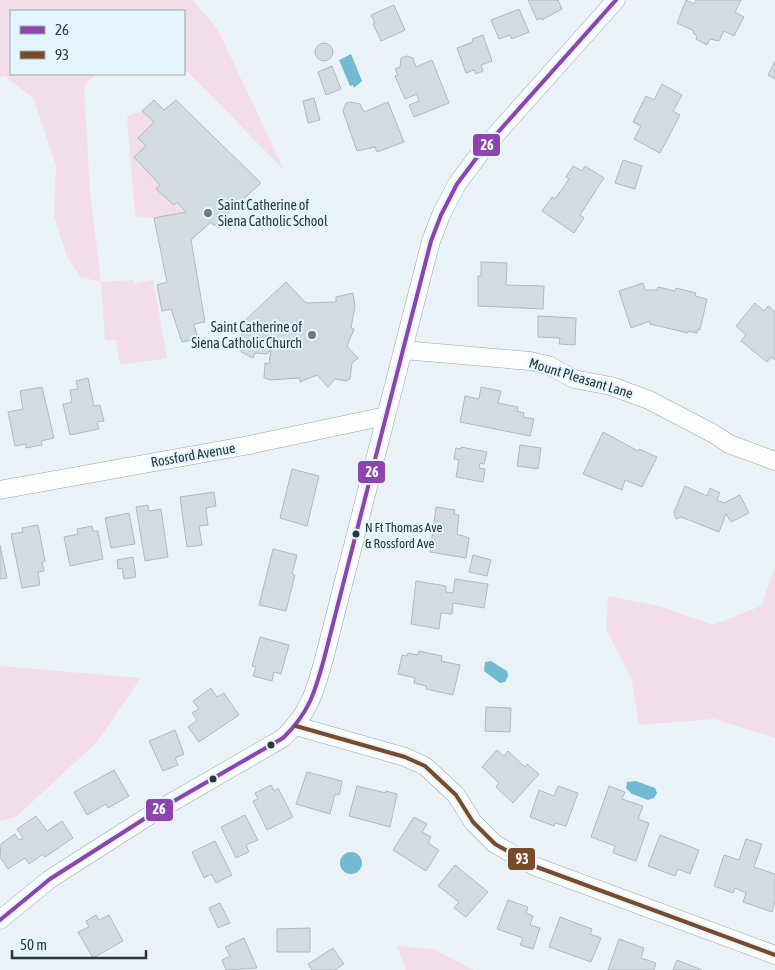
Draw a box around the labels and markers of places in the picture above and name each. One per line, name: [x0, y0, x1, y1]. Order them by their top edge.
place label: Saint Catherine of Siena Catholic School: [218, 197, 328, 229]
marker: Saint Catherine of Siena Catholic School: [202, 207, 214, 219]
place label: Saint Catherine of Siena Catholic Church: [191, 319, 302, 351]
marker: Saint Catherine of Siena Catholic Church: [306, 329, 318, 341]
place label: N Ft Thomas Ave & Rossford Ave: [365, 520, 442, 551]
marker: N Ft Thomas Ave & Rossford Ave: [351, 529, 361, 539]
unlabelled marker: [266, 740, 276, 750]
unlabelled marker: [208, 774, 218, 784]

